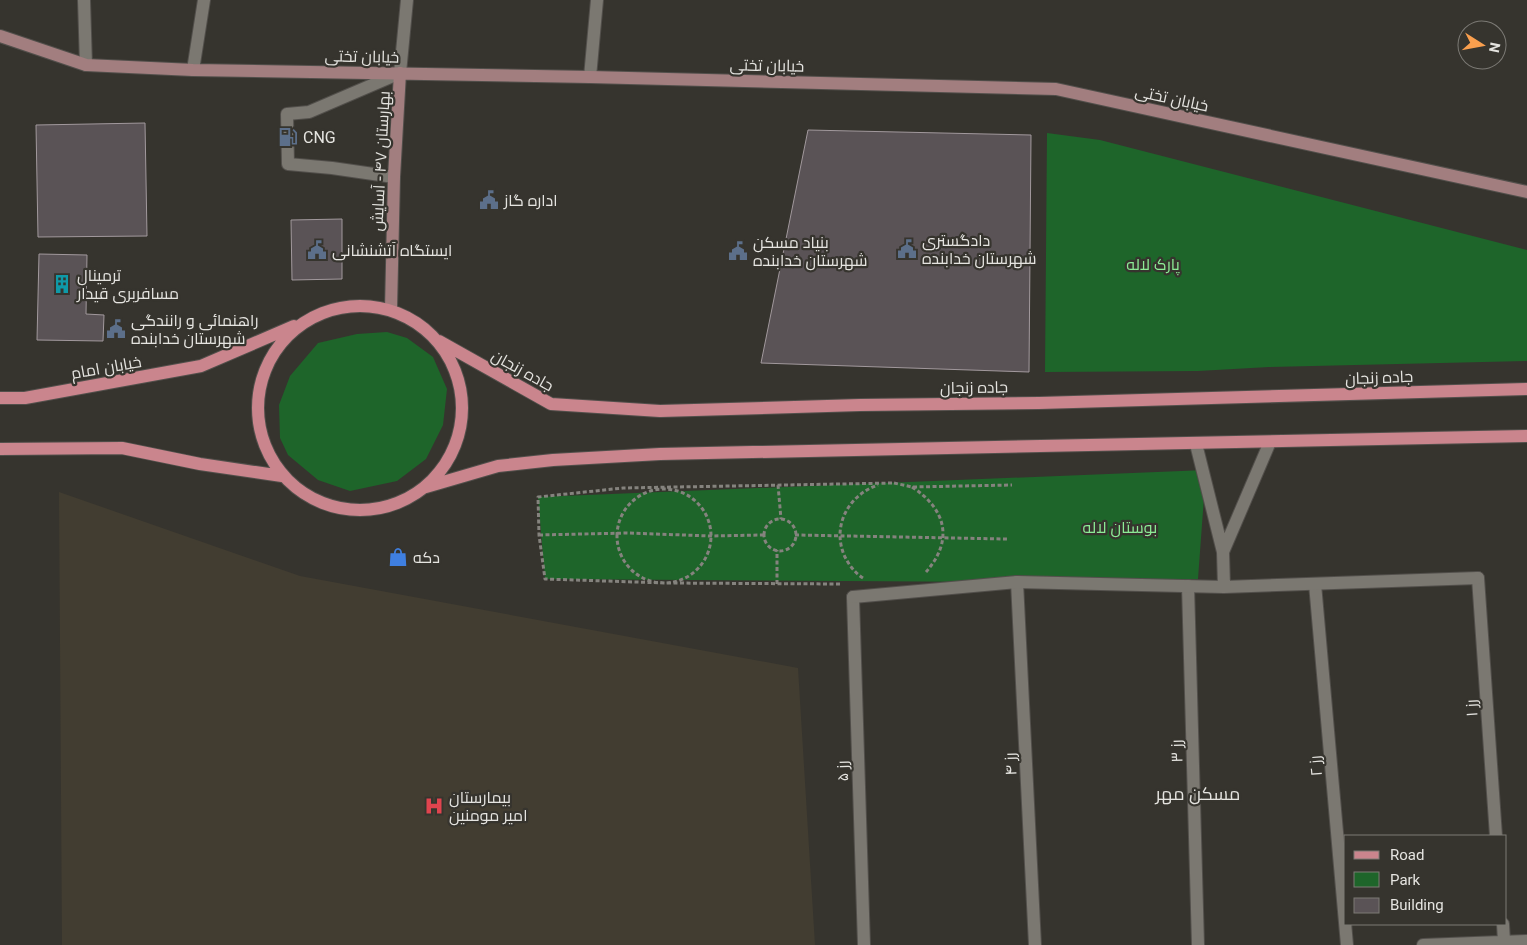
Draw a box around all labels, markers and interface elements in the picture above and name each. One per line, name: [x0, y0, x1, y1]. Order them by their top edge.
north arrow: [1457, 20, 1507, 70]
text: N: [1486, 41, 1504, 54]
street label: خیابان تختی: [324, 46, 400, 68]
street label: خیابان تختی: [729, 55, 805, 77]
street label: خیابان تختی: [1133, 81, 1210, 117]
street label: بهارستان ۴۷ - آسایش: [367, 90, 395, 232]
fuel station icon: CNG: [277, 126, 299, 148]
place label: CNG: [303, 128, 336, 147]
public building icon: اداره گاز: [478, 189, 500, 211]
place label: اداره گاز: [503, 191, 558, 210]
place label: دادگستری شهرستان خدابنده: [922, 231, 1037, 269]
place label: بنیاد مسکن شهرستان خدابنده: [753, 233, 868, 271]
public building icon: دادگستری شهرستان خدابنده: [896, 238, 918, 260]
public building icon: ایستگاه آتشنشانی: [306, 239, 328, 261]
public building icon: بنیاد مسکن شهرستان خدابنده: [727, 240, 749, 262]
place label: ایستگاه آتشنشانی: [332, 241, 452, 261]
park label: پارک لاله: [1126, 255, 1181, 276]
place label: ترمینال مسافربری قیدار: [76, 266, 179, 304]
building icon: ترمینال مسافربری قیدار: [51, 273, 73, 295]
place label: راهنمائی و رانندگی شهرستان خدابنده: [131, 311, 259, 349]
public building icon: راهنمائی و رانندگی شهرستان خدابنده: [105, 318, 127, 340]
street label: جاده زنجان: [488, 346, 557, 396]
street label: خیابان امام: [69, 352, 143, 385]
street label: جاده زنجان: [1345, 367, 1413, 389]
street label: جاده زنجان: [940, 377, 1008, 399]
park label: بوستان لاله: [1083, 518, 1157, 538]
shop icon: دکه: [387, 546, 409, 568]
place label: دکه: [413, 548, 440, 567]
street label: رز ۱: [1461, 699, 1482, 717]
street label: رز ۳: [1167, 739, 1186, 763]
street label: رز ۴: [1000, 752, 1021, 776]
street label: رز ۲: [1305, 755, 1326, 777]
street label: رز ۵: [833, 760, 852, 782]
district label: مسکن مهر: [1155, 783, 1240, 805]
place label: بیمارستان امیر مومنین: [449, 788, 527, 826]
hospital icon: بیمارستان امیر مومنین: [423, 795, 445, 817]
legend: [1344, 835, 1507, 925]
text: Road: [1390, 846, 1424, 864]
text: Park: [1390, 871, 1421, 889]
text: Building: [1390, 896, 1444, 914]

